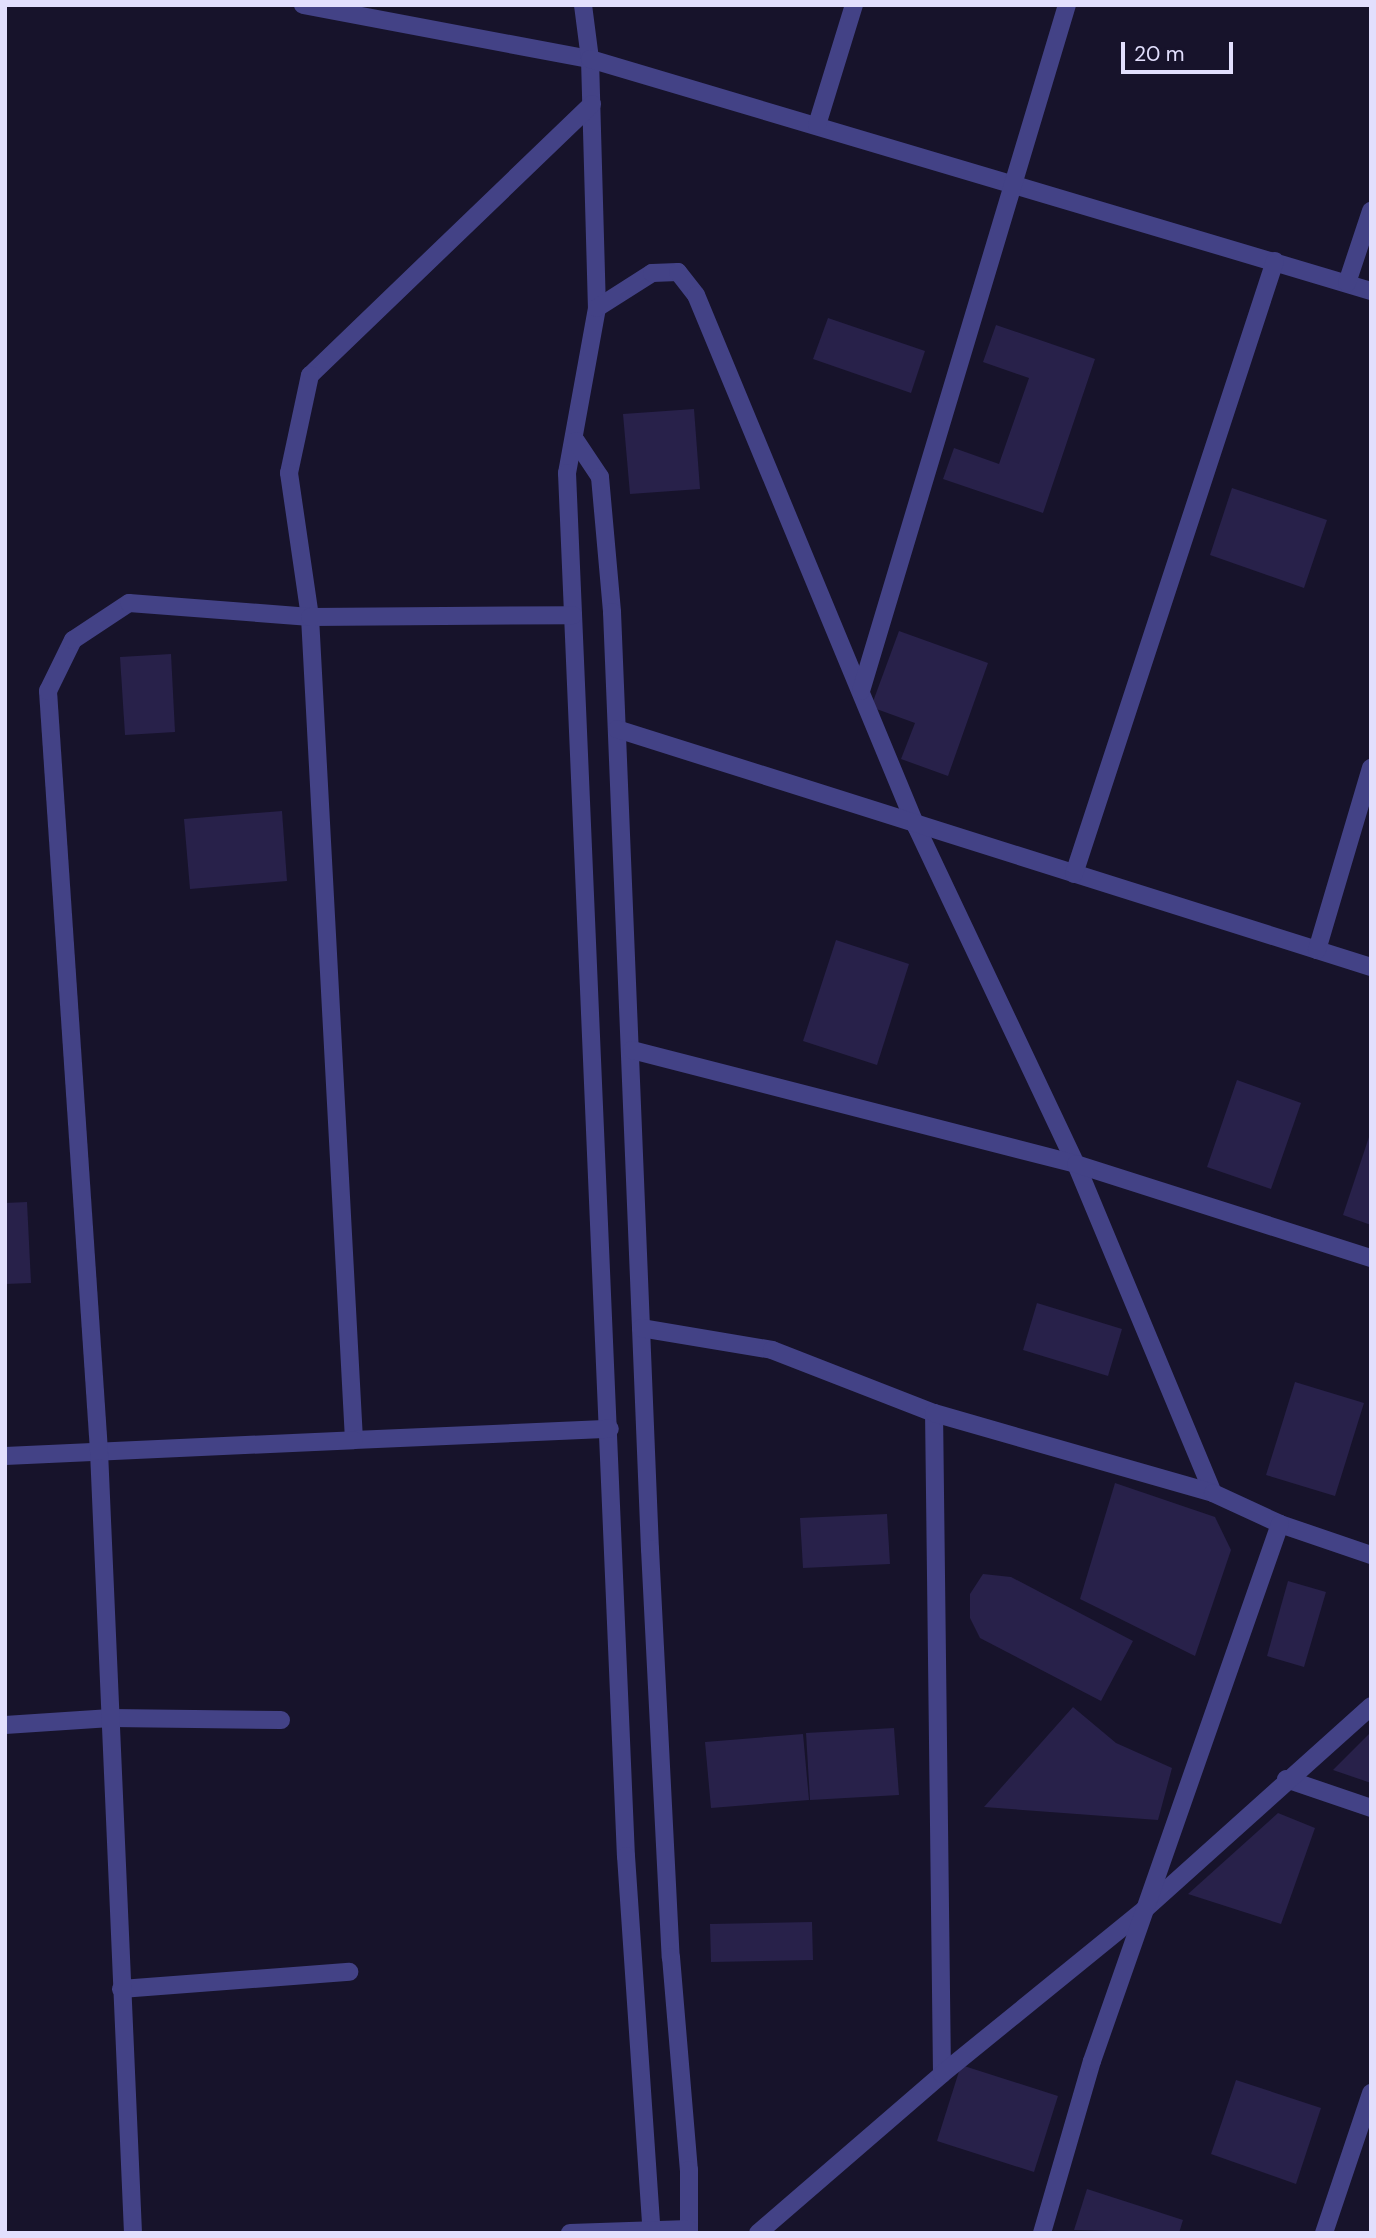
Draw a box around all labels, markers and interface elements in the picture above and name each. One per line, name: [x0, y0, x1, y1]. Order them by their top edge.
scale bar: [1124, 28, 1236, 72]
text: 20 m: [1134, 40, 1185, 68]

